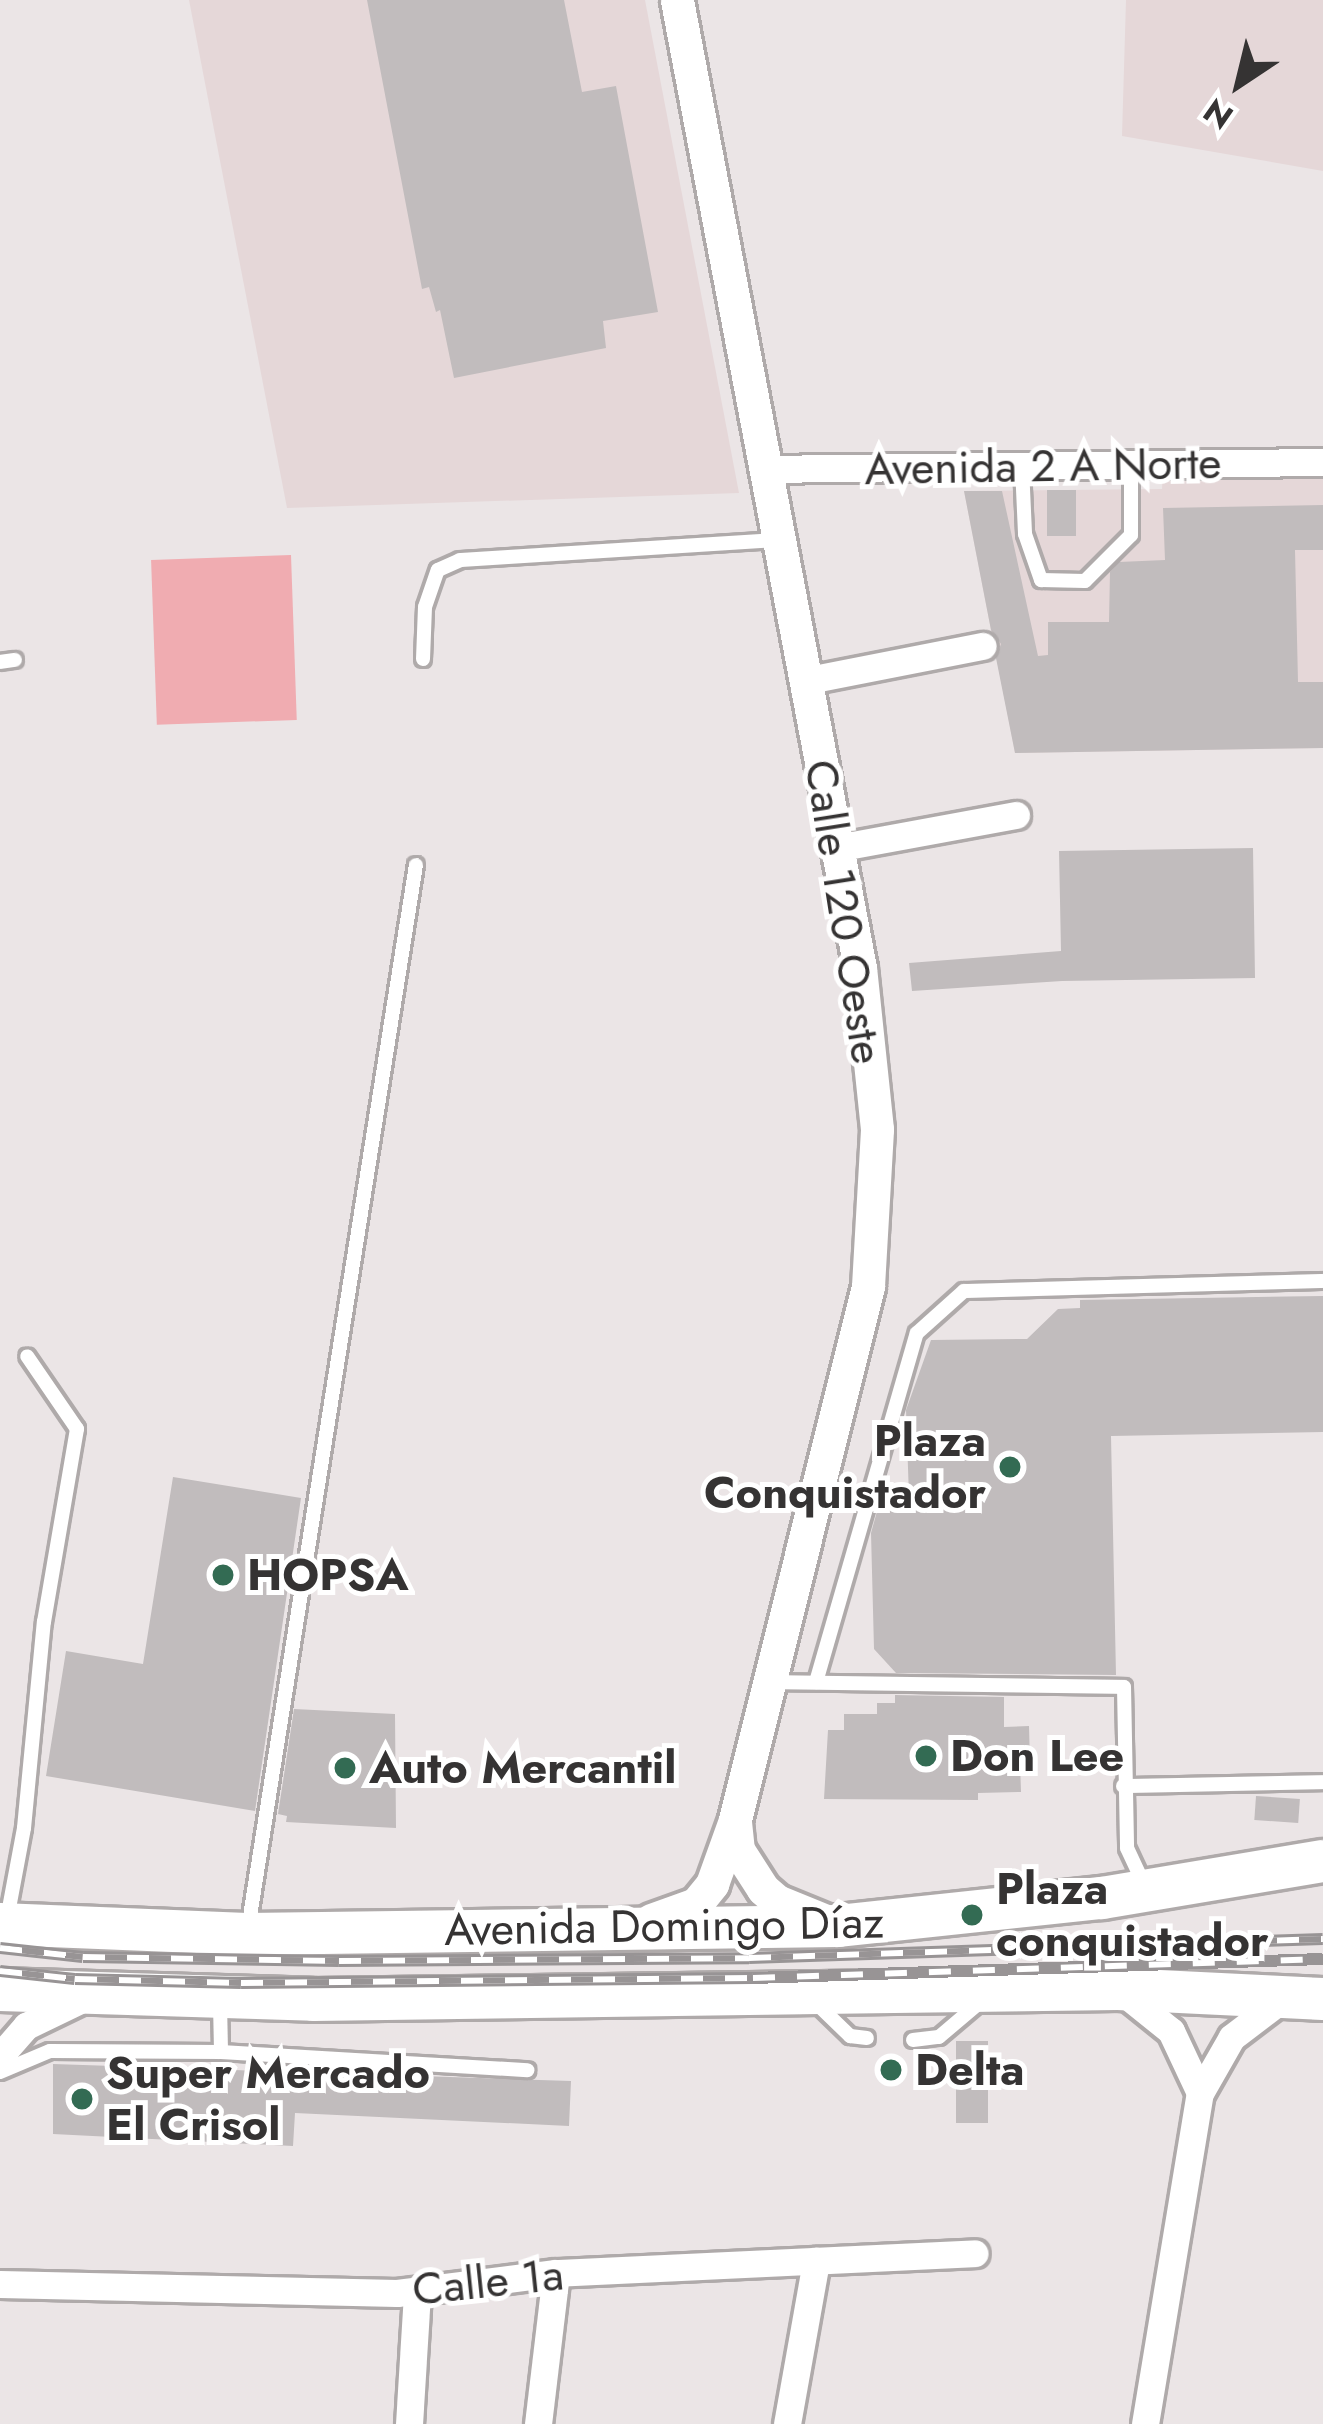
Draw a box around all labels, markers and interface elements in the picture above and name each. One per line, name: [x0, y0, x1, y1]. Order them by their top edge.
north arrow: [1179, 24, 1299, 144]
text: N: [1194, 87, 1242, 141]
street label: Avenida 2 A Norte: [864, 436, 1222, 496]
street label: Calle 120 Oeste: [793, 756, 895, 1068]
place label: Plaza Conquistador: [704, 1414, 986, 1520]
marker: Plaza Conquistador: [997, 1454, 1023, 1480]
place label: HOPSA: [247, 1548, 409, 1602]
marker: HOPSA: [210, 1562, 236, 1588]
place label: Don Lee: [950, 1729, 1124, 1783]
place label: Auto Mercantil: [369, 1741, 676, 1795]
marker: Don Lee: [913, 1743, 939, 1769]
marker: Auto Mercantil: [332, 1755, 358, 1781]
place label: Plaza conquistador: [996, 1862, 1269, 1968]
street label: Avenida Domingo Díaz: [444, 1895, 884, 1957]
marker: Plaza conquistador: [959, 1902, 985, 1928]
place label: Delta: [915, 2043, 1024, 2097]
place label: Super Mercado El Crisol: [106, 2046, 430, 2152]
marker: Delta: [878, 2057, 904, 2083]
marker: Super Mercado El Crisol: [69, 2086, 95, 2112]
street label: Calle 1a: [410, 2247, 566, 2317]

